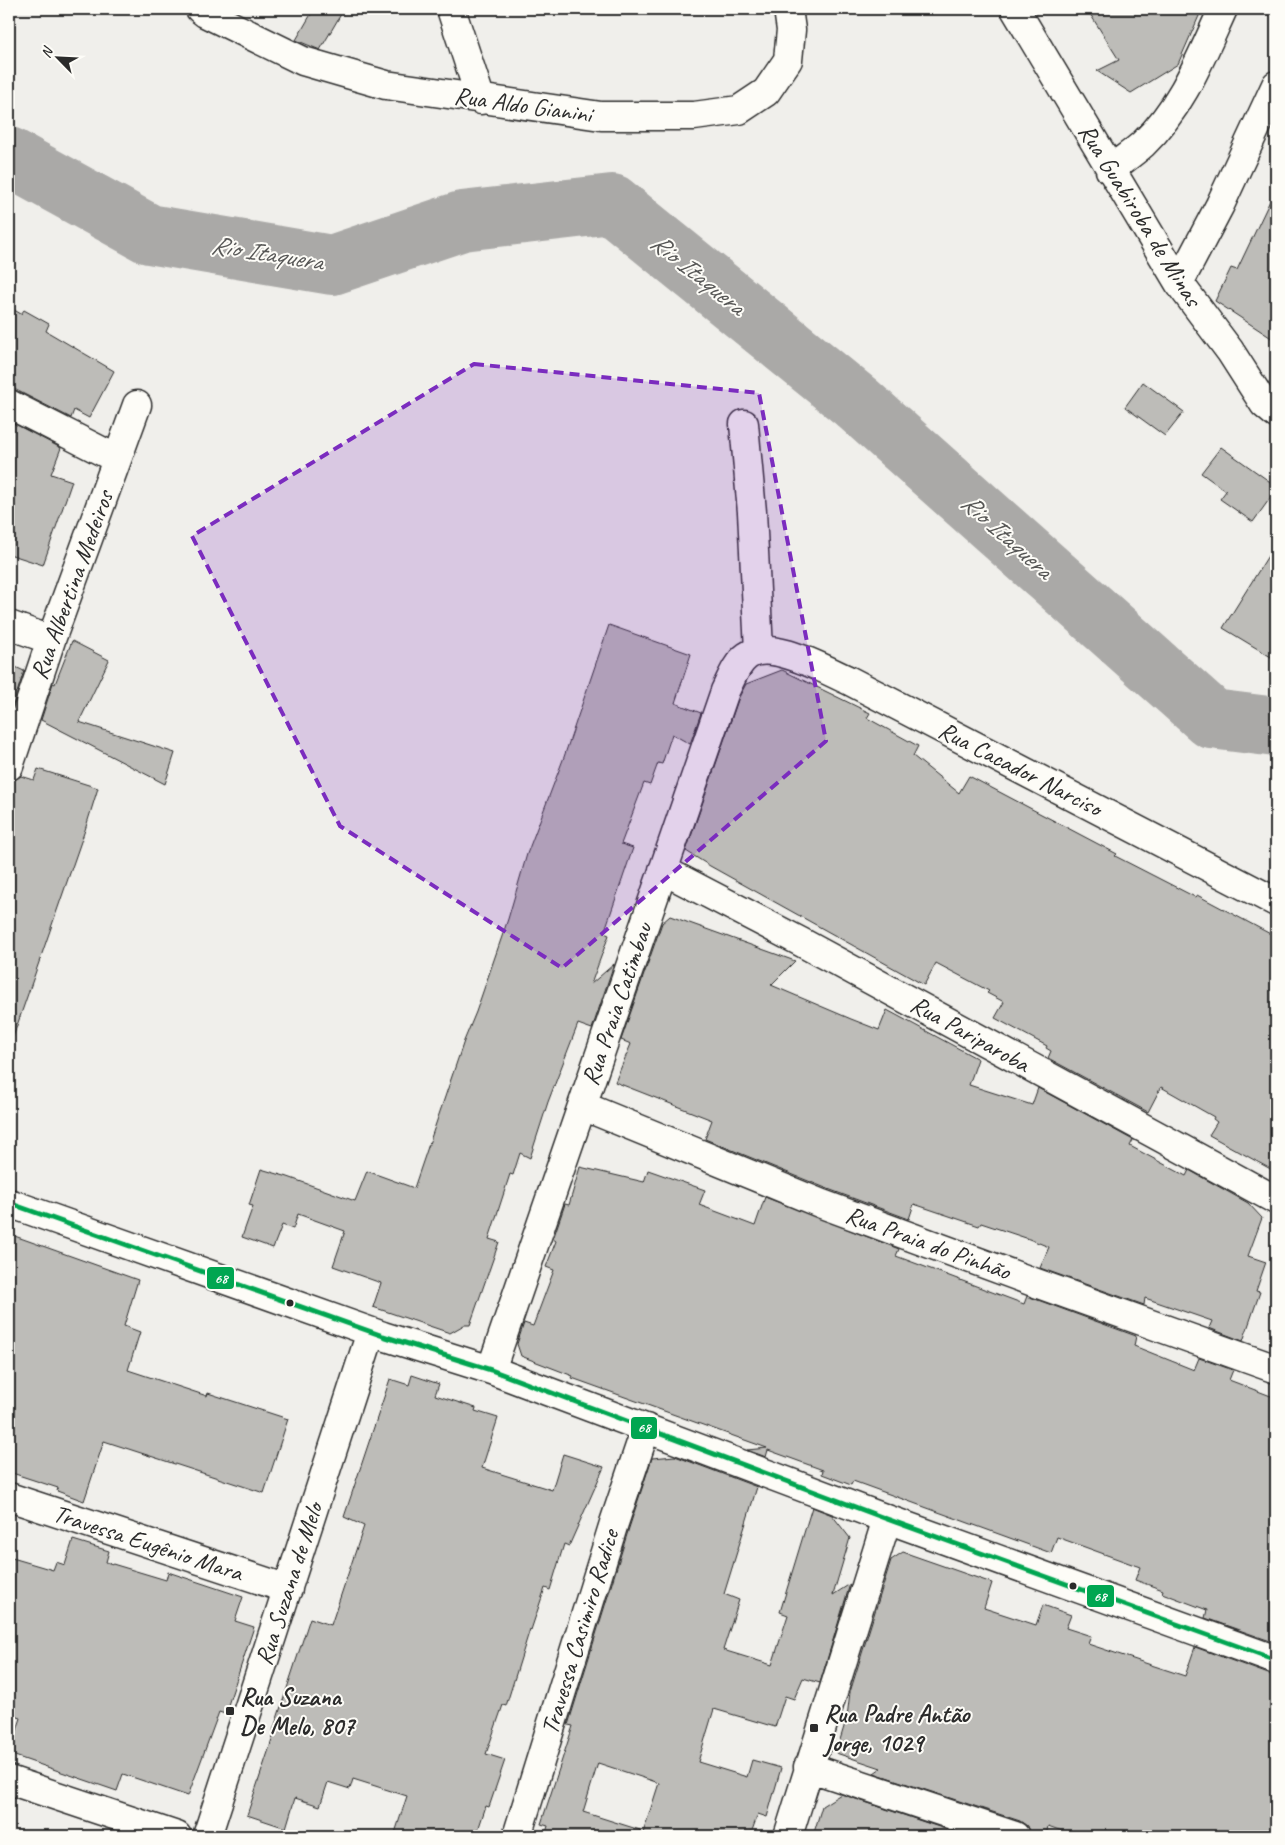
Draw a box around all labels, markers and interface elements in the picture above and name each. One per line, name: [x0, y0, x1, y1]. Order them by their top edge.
north arrow: [32, 32, 82, 82]
text: N: [37, 43, 57, 60]
street label: Rua Aldo Gianini: [452, 80, 597, 131]
street label: Rua Guabiroba de Minas: [1071, 118, 1210, 314]
water label: Rio Itaquera: [644, 226, 755, 324]
water label: Rio Itaquera: [209, 228, 328, 279]
street label: Rua Albertina Medeiros: [23, 484, 122, 684]
water label: Rio Itaquera: [954, 486, 1062, 588]
street label: Rua Cacador Narciso: [933, 714, 1110, 825]
street label: Rua Praia Catimbau: [574, 917, 660, 1090]
street label: Rua Pariparoba: [905, 988, 1037, 1081]
street label: Rua Praia do Pinhão: [841, 1198, 1016, 1288]
line badge: 68: [206, 1266, 235, 1290]
text: 68: [215, 1270, 229, 1287]
unlabelled marker: [285, 1298, 295, 1308]
line badge: 68: [630, 1416, 658, 1440]
text: 68: [638, 1419, 652, 1436]
street label: Rua Suzana de Melo: [248, 1496, 331, 1669]
street label: Travessa Eugênio Mara: [49, 1497, 249, 1589]
street label: Travessa Casimiro Radice: [534, 1524, 627, 1738]
unlabelled marker: [1068, 1581, 1078, 1591]
line badge: 68: [1086, 1584, 1115, 1608]
text: 68: [1094, 1588, 1108, 1605]
place label: Rua Suzana De Melo, 807: [240, 1681, 357, 1742]
place label: Rua Padre Antão Jorge, 1029: [822, 1698, 971, 1759]
marker: Rua Suzana De Melo, 807: [224, 1705, 236, 1717]
marker: Rua Padre Antão Jorge, 1029: [808, 1722, 820, 1734]

